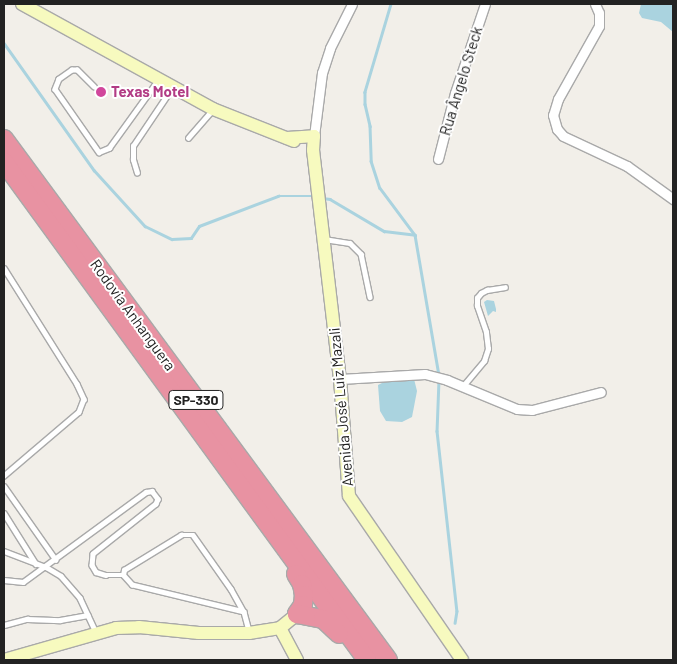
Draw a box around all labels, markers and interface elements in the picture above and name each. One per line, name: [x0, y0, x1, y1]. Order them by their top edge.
street label: Rua Ângelo Steck: [436, 24, 486, 138]
place label: Texas Motel: [111, 83, 189, 101]
marker: Texas Motel: [95, 86, 107, 98]
street label: Rodovia Anhanguera: [87, 256, 179, 374]
street label: Avenida José Luiz Mazali: [325, 327, 357, 487]
road number: SP-330: [167, 388, 225, 412]

